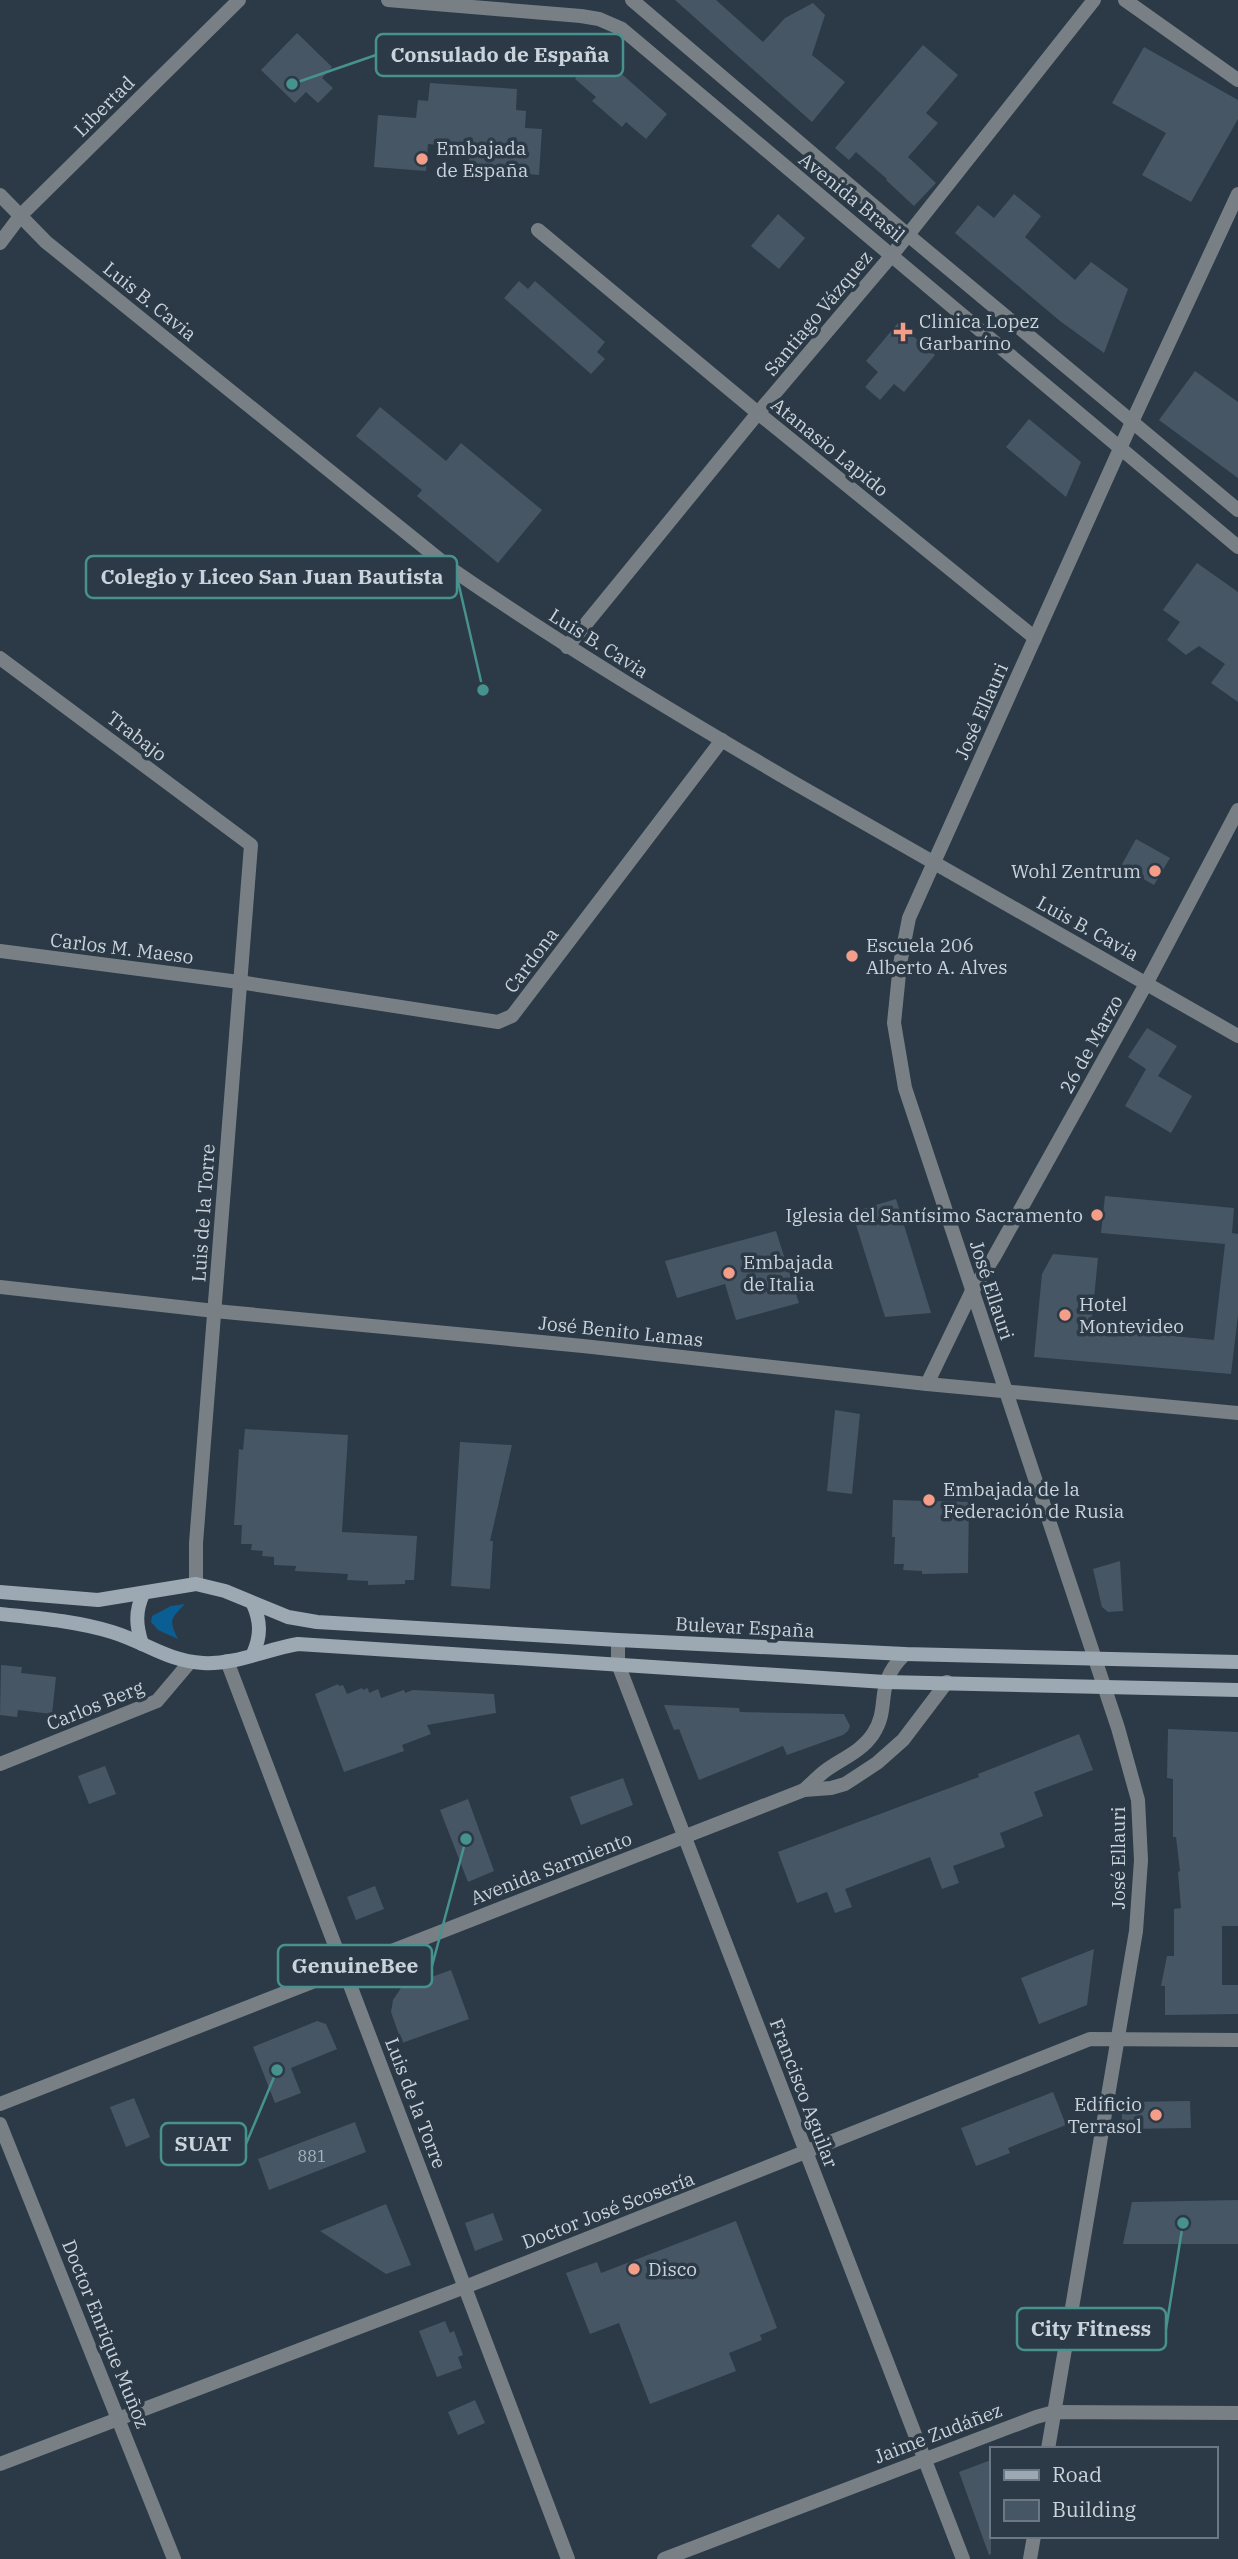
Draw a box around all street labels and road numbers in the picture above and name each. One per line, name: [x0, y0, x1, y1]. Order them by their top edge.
street label: Libertad: [69, 71, 139, 141]
street label: Avenida Brasil: [794, 147, 910, 247]
street label: Santiago Vázquez: [759, 245, 877, 381]
street label: Luis B. Cavia: [99, 256, 201, 346]
street label: Atanasio Lapido: [766, 392, 894, 502]
street label: Luis B. Cavia: [545, 603, 653, 683]
street label: José Ellauri: [949, 659, 1013, 763]
street label: Trabajo: [102, 706, 172, 766]
street label: Luis B. Cavia: [1033, 890, 1143, 966]
street label: Cardona: [499, 923, 563, 997]
street label: Carlos M. Maeso: [49, 927, 195, 969]
street label: 26 de Marzo: [1054, 991, 1128, 1097]
street label: Luis de la Torre: [186, 1143, 220, 1283]
street label: José Ellauri: [965, 1237, 1019, 1343]
street label: José Benito Lamas: [538, 1310, 704, 1352]
street label: Bulevar España: [675, 1611, 815, 1643]
street label: Carlos Berg: [43, 1674, 148, 1735]
street label: José Ellauri: [1106, 1806, 1130, 1910]
street label: Avenida Sarmiento: [467, 1826, 635, 1910]
street label: Francisco Aguilar: [765, 2015, 844, 2171]
street label: Luis de la Torre: [380, 2034, 452, 2172]
street label: Doctor José Scosería: [518, 2166, 698, 2254]
street label: Doctor Enrique Muñoz: [57, 2236, 155, 2432]
street label: Jaime Zudáñez: [871, 2398, 1005, 2468]

